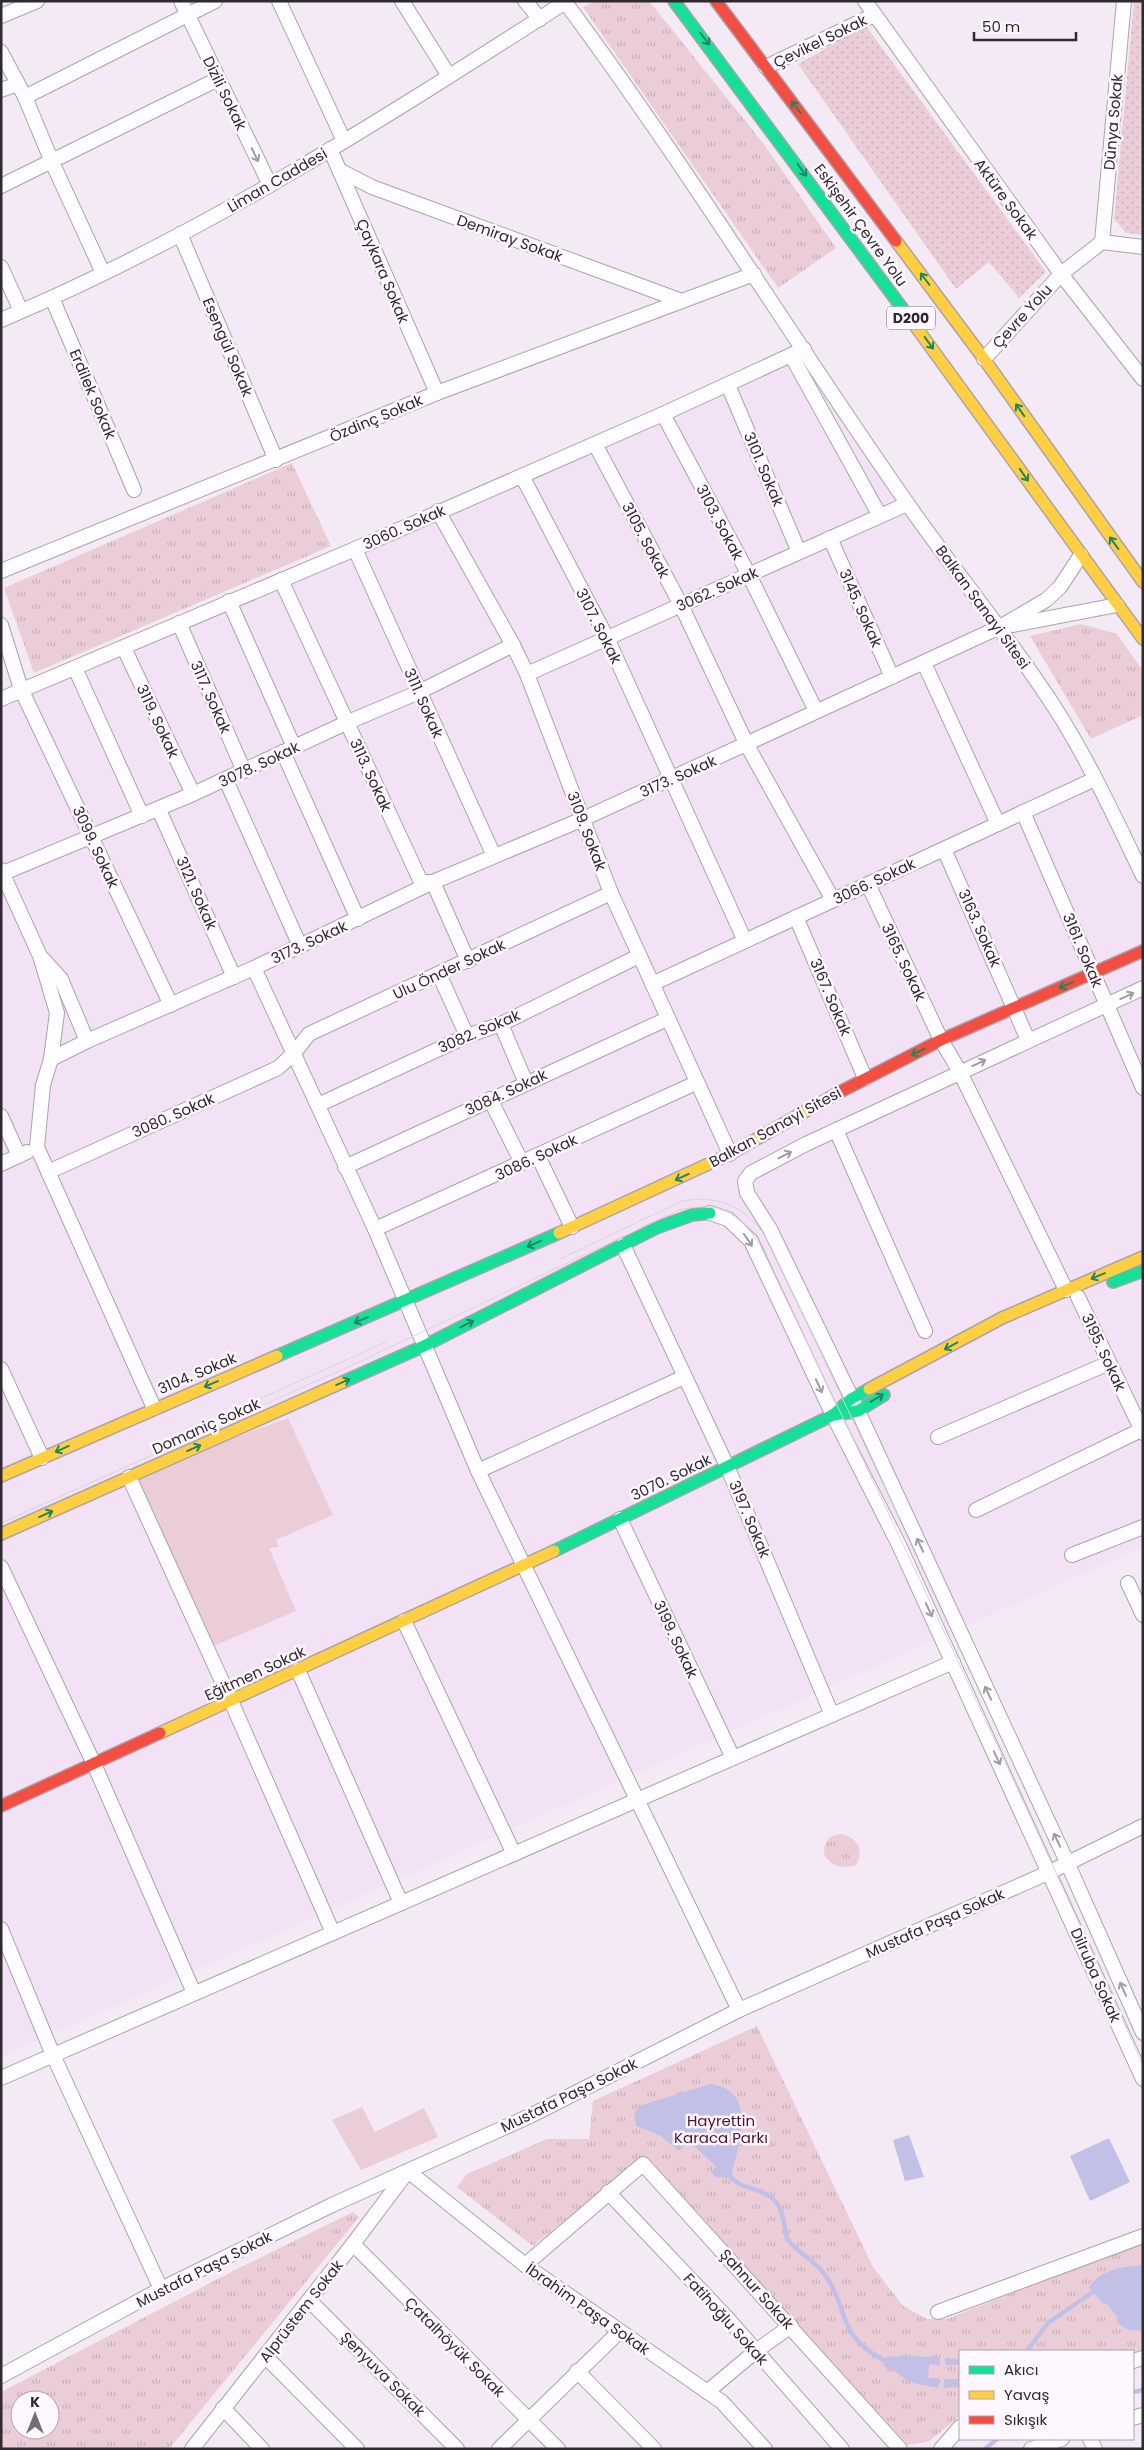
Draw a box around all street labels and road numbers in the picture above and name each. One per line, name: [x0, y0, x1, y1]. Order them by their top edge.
street label: Çevikel Sokak: [770, 9, 871, 73]
street label: Dizili Sokak: [198, 52, 252, 134]
street label: Dünya Sokak: [1098, 73, 1128, 171]
street label: Liman Caddesi: [223, 143, 331, 217]
street label: Aktüre Sokak: [969, 154, 1043, 244]
street label: Eskişehir Çevre Yolu: [809, 159, 913, 291]
street label: Demiray Sokak: [454, 209, 566, 267]
street label: Çaykara Sokak: [351, 215, 415, 327]
street label: Çevre Yolu: [987, 279, 1057, 353]
street label: Esengül Sokak: [198, 294, 258, 400]
road number: D200: [887, 306, 935, 330]
street label: Erdilek Sokak: [65, 346, 121, 442]
street label: Özdinç Sokak: [326, 389, 426, 447]
street label: 3101. Sokak: [739, 429, 789, 510]
street label: 3103. Sokak: [691, 480, 749, 564]
street label: 3105. Sokak: [617, 498, 675, 582]
street label: 3060. Sokak: [359, 499, 449, 555]
street label: Balkan Sanayi Sitesi: [931, 541, 1035, 673]
street label: 3062. Sokak: [673, 561, 762, 616]
street label: 3145. Sokak: [834, 566, 888, 651]
street label: 3107. Sokak: [571, 585, 627, 668]
street label: 3117. Sokak: [186, 657, 237, 737]
street label: 3111. Sokak: [399, 665, 449, 741]
street label: 3119. Sokak: [132, 681, 184, 761]
street label: 3113. Sokak: [345, 735, 397, 815]
street label: 3078. Sokak: [215, 736, 303, 792]
street label: 3173. Sokak: [636, 750, 720, 802]
street label: 3109. Sokak: [562, 788, 612, 874]
street label: 3099. Sokak: [68, 803, 124, 892]
street label: 3121. Sokak: [172, 853, 223, 933]
street label: 3066. Sokak: [829, 853, 919, 909]
street label: 3163. Sokak: [953, 886, 1007, 970]
street label: 3161. Sokak: [1058, 909, 1108, 991]
street label: 3173. Sokak: [267, 915, 351, 969]
street label: 3165. Sokak: [877, 920, 931, 1005]
street label: Ulu Önder Sokak: [389, 934, 509, 1004]
street label: 3167. Sokak: [805, 955, 857, 1039]
street label: 3082. Sokak: [435, 1004, 524, 1058]
street label: 3084. Sokak: [462, 1064, 551, 1120]
street label: Balkan Sanayi Sitesi: [705, 1082, 845, 1172]
street label: 3080. Sokak: [128, 1087, 218, 1143]
street label: 3086. Sokak: [492, 1129, 581, 1185]
street label: 3195. Sokak: [1077, 1310, 1131, 1395]
street label: 3104. Sokak: [154, 1347, 240, 1399]
street label: Domaniç Sokak: [149, 1393, 264, 1459]
street label: 3070. Sokak: [627, 1448, 715, 1506]
street label: 3197. Sokak: [724, 1477, 776, 1561]
street label: 3199. Sokak: [649, 1597, 703, 1682]
street label: Eğitmen Sokak: [201, 1640, 309, 1706]
street label: Mustafa Paşa Sokak: [862, 1883, 1008, 1963]
street label: Dilruba Sokak: [1066, 1924, 1126, 2026]
street label: Mustafa Paşa Sokak: [497, 2053, 641, 2137]
street label: Mustafa Paşa Sokak: [132, 2226, 276, 2312]
street label: Şahnur Sokak: [715, 2244, 799, 2334]
street label: Alprüstem Sokak: [254, 2255, 348, 2367]
street label: İbrahim Paşa Sokak: [522, 2258, 654, 2360]
street label: Fatihoğlu Sokak: [679, 2268, 773, 2370]
street label: Çatalhöyük Sokak: [400, 2292, 510, 2402]
street label: Şenyuva Sokak: [336, 2327, 430, 2421]

